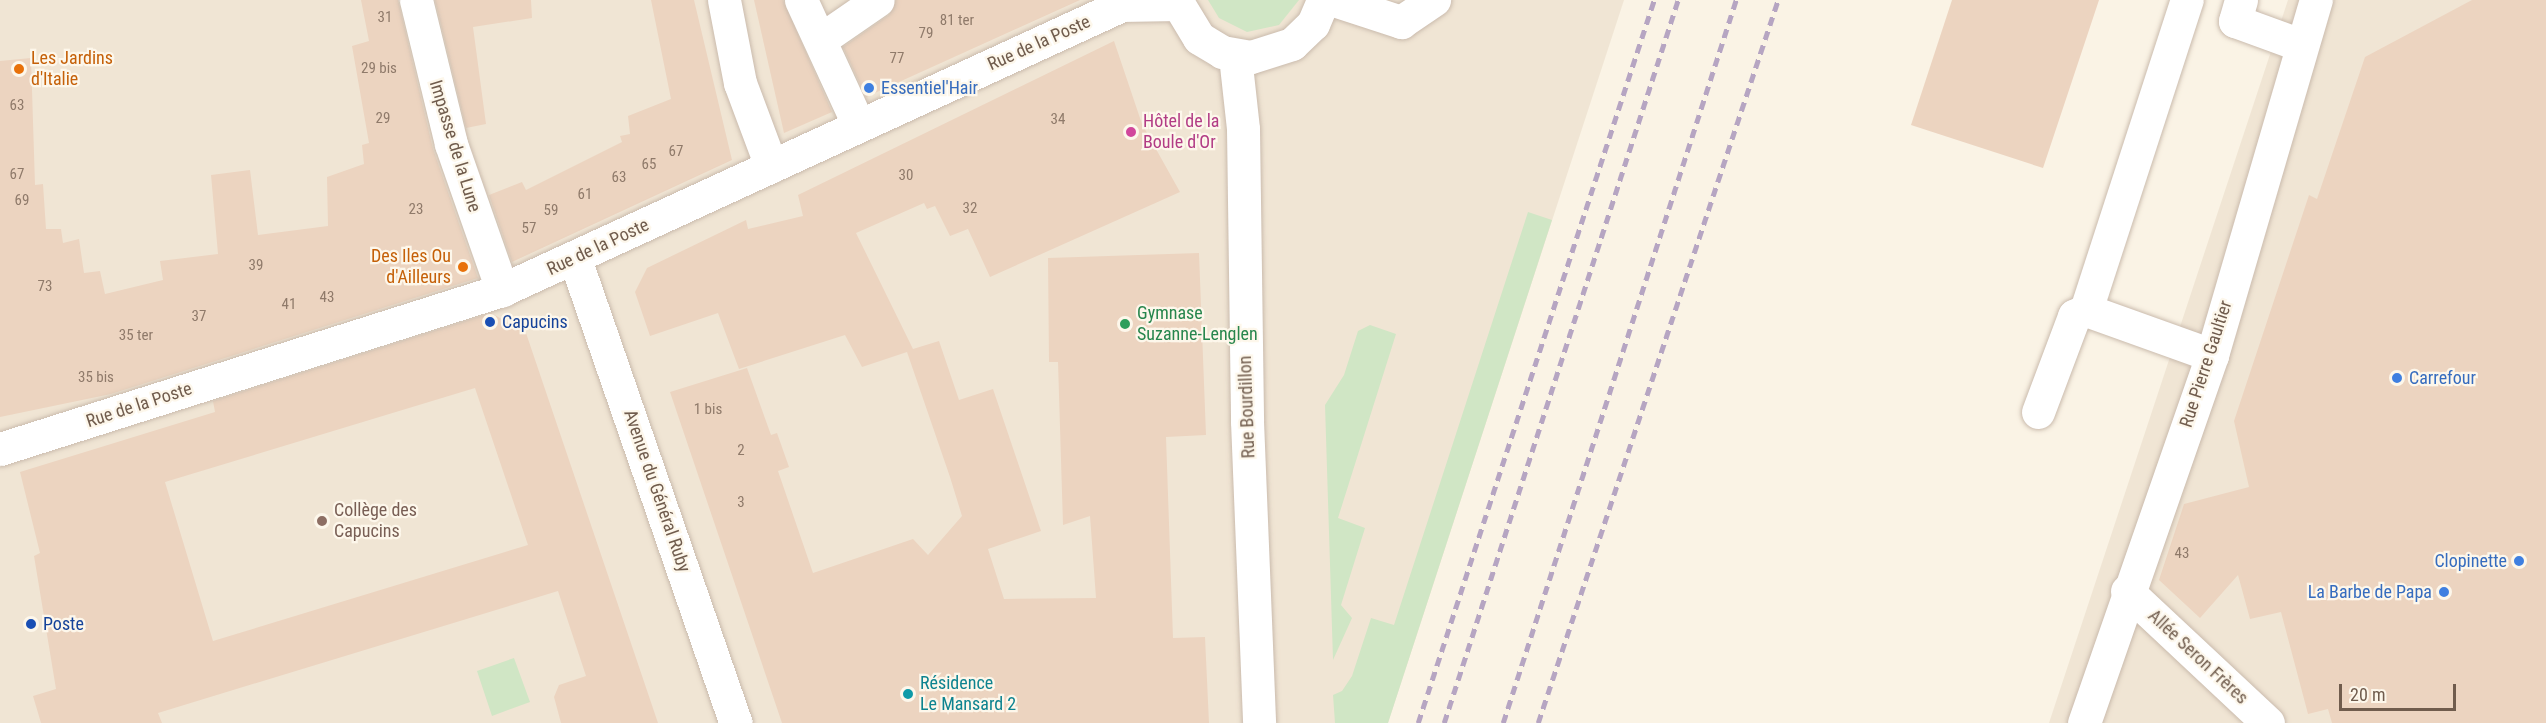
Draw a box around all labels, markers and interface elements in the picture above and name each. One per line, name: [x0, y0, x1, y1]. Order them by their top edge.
house number: 31: [378, 9, 392, 27]
street label: Rue de la Poste: [984, 11, 1094, 75]
house number: 81 ter: [940, 12, 974, 30]
house number: 79: [919, 25, 933, 43]
place label: Les Jardins d'Italie: [31, 48, 113, 90]
house number: 77: [890, 50, 904, 68]
house number: 29 bis: [361, 60, 397, 78]
marker: Les Jardins d'Italie: [12, 62, 26, 76]
street label: Impasse de la Lune: [425, 77, 485, 215]
place label: Essentiel'Hair: [881, 77, 978, 99]
marker: Essentiel'Hair: [862, 81, 876, 95]
house number: 63: [10, 97, 24, 115]
house number: 29: [376, 110, 390, 128]
house number: 34: [1051, 111, 1065, 129]
place label: Hôtel de la Boule d'Or: [1143, 111, 1219, 154]
marker: Hôtel de la Boule d'Or: [1124, 125, 1138, 139]
house number: 67: [669, 143, 683, 161]
house number: 65: [642, 156, 656, 174]
house number: 67: [10, 166, 24, 184]
house number: 30: [899, 167, 913, 185]
house number: 63: [612, 169, 626, 187]
house number: 61: [578, 186, 592, 204]
house number: 69: [15, 192, 29, 210]
house number: 32: [963, 200, 977, 218]
house number: 23: [409, 201, 423, 219]
house number: 59: [544, 202, 558, 220]
street label: Rue de la Poste: [544, 214, 652, 280]
house number: 57: [522, 220, 536, 238]
place label: Des Iles Ou d'Ailleurs: [371, 246, 451, 288]
house number: 39: [249, 257, 263, 275]
marker: Des Iles Ou d'Ailleurs: [456, 260, 470, 274]
house number: 73: [38, 278, 52, 296]
house number: 43: [320, 289, 334, 307]
house number: 41: [282, 296, 296, 314]
street label: Rue Pierre Gaultier: [2175, 298, 2237, 430]
place label: Gymnase Suzanne-Lenglen: [1137, 303, 1258, 346]
house number: 37: [192, 308, 206, 326]
place label: Capucins: [502, 311, 568, 333]
marker: Capucins: [483, 315, 497, 329]
marker: Gymnase Suzanne-Lenglen: [1118, 317, 1132, 331]
house number: 35 ter: [119, 327, 153, 345]
street label: Rue Bourdillon: [1234, 355, 1260, 459]
place label: Carrefour: [2409, 367, 2476, 389]
house number: 35 bis: [78, 369, 114, 387]
marker: Carrefour: [2390, 371, 2404, 385]
street label: Rue de la Poste: [83, 378, 195, 432]
house number: 1 bis: [694, 401, 722, 419]
street label: Avenue du Général Ruby: [619, 407, 695, 575]
house number: 2: [737, 442, 745, 460]
house number: 3: [737, 494, 745, 512]
place label: Collège des Capucins: [334, 500, 417, 542]
marker: Collège des Capucins: [315, 514, 329, 528]
house number: 43: [2175, 545, 2189, 563]
place label: Clopinette: [2434, 550, 2507, 572]
marker: Clopinette: [2512, 554, 2526, 568]
place label: La Barbe de Papa: [2308, 581, 2432, 603]
marker: La Barbe de Papa: [2437, 585, 2451, 599]
street label: Allée Seron Frères: [2144, 605, 2252, 709]
place label: Poste: [43, 613, 84, 635]
marker: Poste: [24, 617, 38, 631]
scale bar: [2342, 672, 2459, 710]
place label: Résidence Le Mansard 2: [920, 673, 1016, 716]
text: 20 m: [2350, 684, 2385, 705]
marker: Résidence Le Mansard 2: [901, 687, 915, 701]

